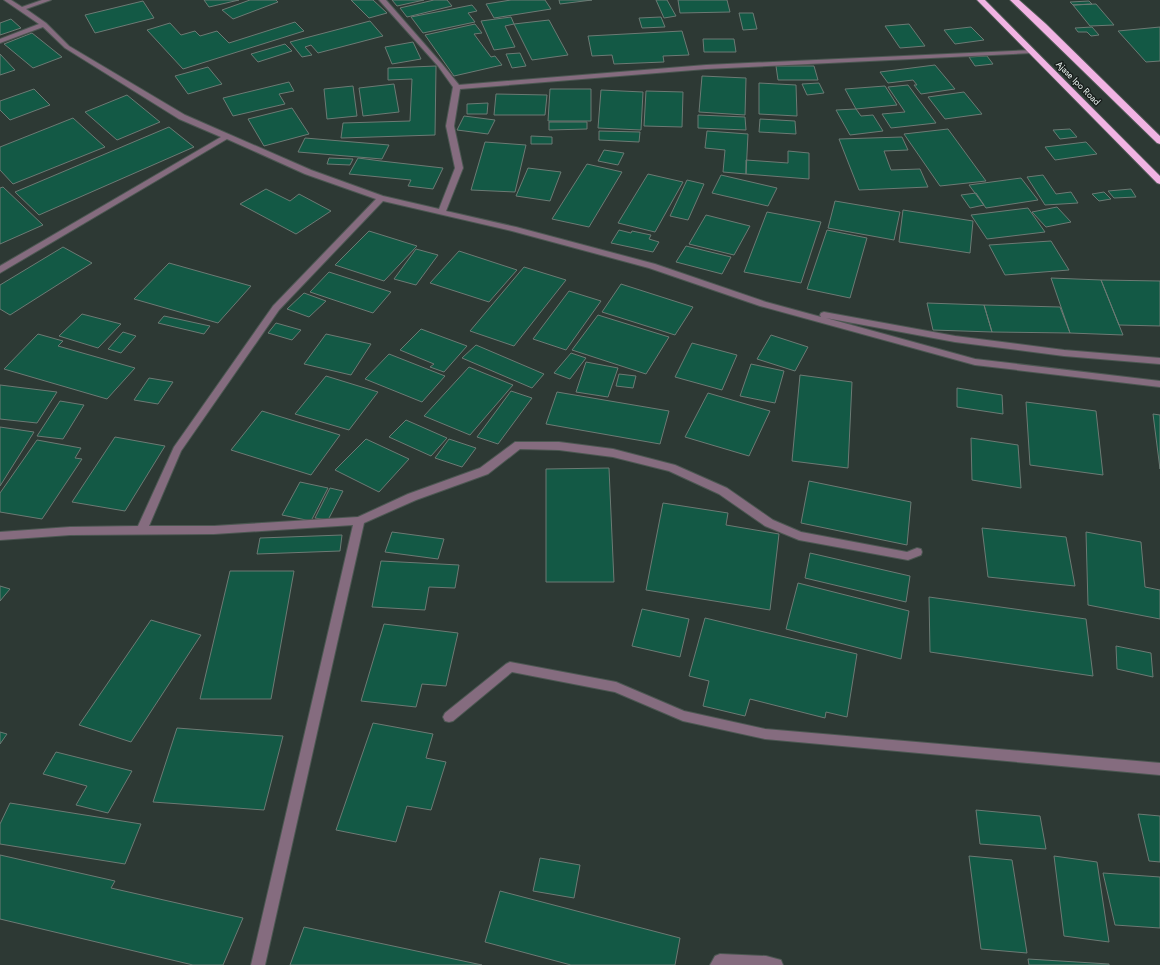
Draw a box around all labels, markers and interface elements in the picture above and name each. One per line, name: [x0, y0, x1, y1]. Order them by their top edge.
street label: Ajase Ipo Road: [1053, 58, 1103, 108]

